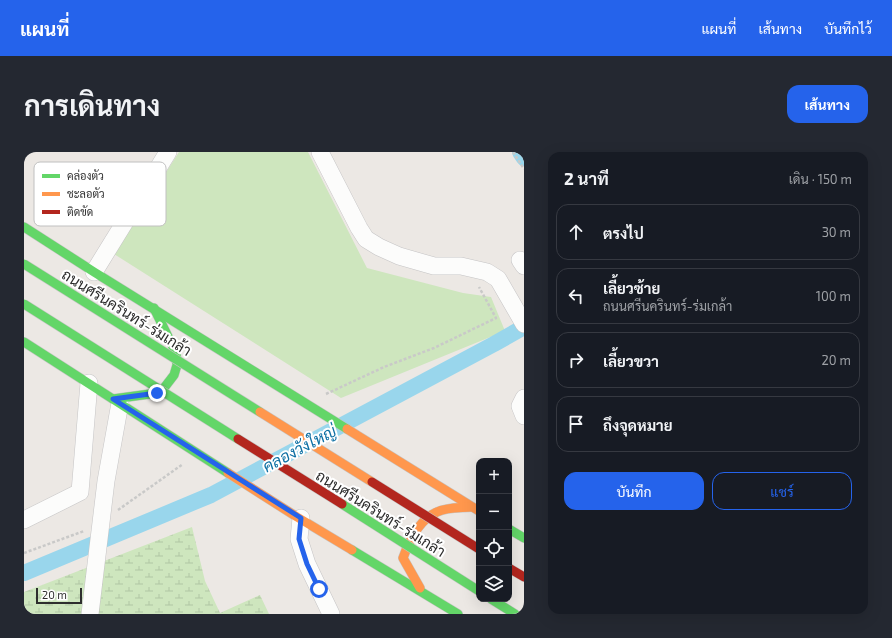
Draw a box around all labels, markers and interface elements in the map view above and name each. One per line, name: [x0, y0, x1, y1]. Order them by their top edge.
text: แผนที่: [20, 17, 69, 40]
text: แผนที่: [701, 20, 736, 37]
text: เส้นทาง: [758, 20, 802, 37]
text: บันทึกไว้: [824, 20, 872, 37]
button: เส้นทาง: [787, 85, 868, 123]
text: การเดินทาง: [24, 88, 160, 122]
legend: [34, 162, 166, 226]
text: 2 นาที: [564, 168, 609, 188]
text: คล่องตัว: [67, 169, 104, 182]
text: เดิน · 150 m: [789, 171, 852, 187]
text: ชะลอตัว: [67, 187, 105, 200]
text: ติดขัด: [67, 205, 93, 218]
icon: ahead: [565, 221, 587, 243]
text: ตรงไป: [603, 224, 644, 242]
text: 30 m: [822, 224, 851, 240]
street label: ถนนศรีนครินทร์-ร่มเกล้า: [59, 265, 195, 359]
text: เลี้ยวซ้าย: [603, 279, 660, 297]
icon: left: [565, 285, 587, 307]
text: 100 m: [816, 288, 851, 304]
text: ถนนศรีนครินทร์-ร่มเกล้า: [603, 298, 732, 314]
icon: right: [565, 349, 587, 371]
text: เลี้ยวขวา: [603, 352, 659, 370]
text: 20 m: [822, 352, 851, 368]
route end: [148, 384, 166, 402]
icon: arrive: [565, 413, 587, 435]
text: ถึงจุดหมาย: [603, 416, 673, 434]
water label: คลองวังใหญ่: [258, 419, 340, 476]
map controls: [476, 458, 512, 602]
button: +: [476, 458, 512, 494]
street label: ถนนศรีนครินทร์-ร่มเกล้า: [313, 466, 449, 560]
button: บันทึก: [564, 472, 704, 510]
button: แชร์: [712, 472, 852, 510]
button: −: [476, 494, 512, 530]
button: locate: [476, 530, 512, 566]
button: layers: [476, 566, 512, 602]
route start: [310, 580, 328, 598]
scale bar: [36, 586, 82, 605]
text: 20 m: [42, 588, 67, 601]

